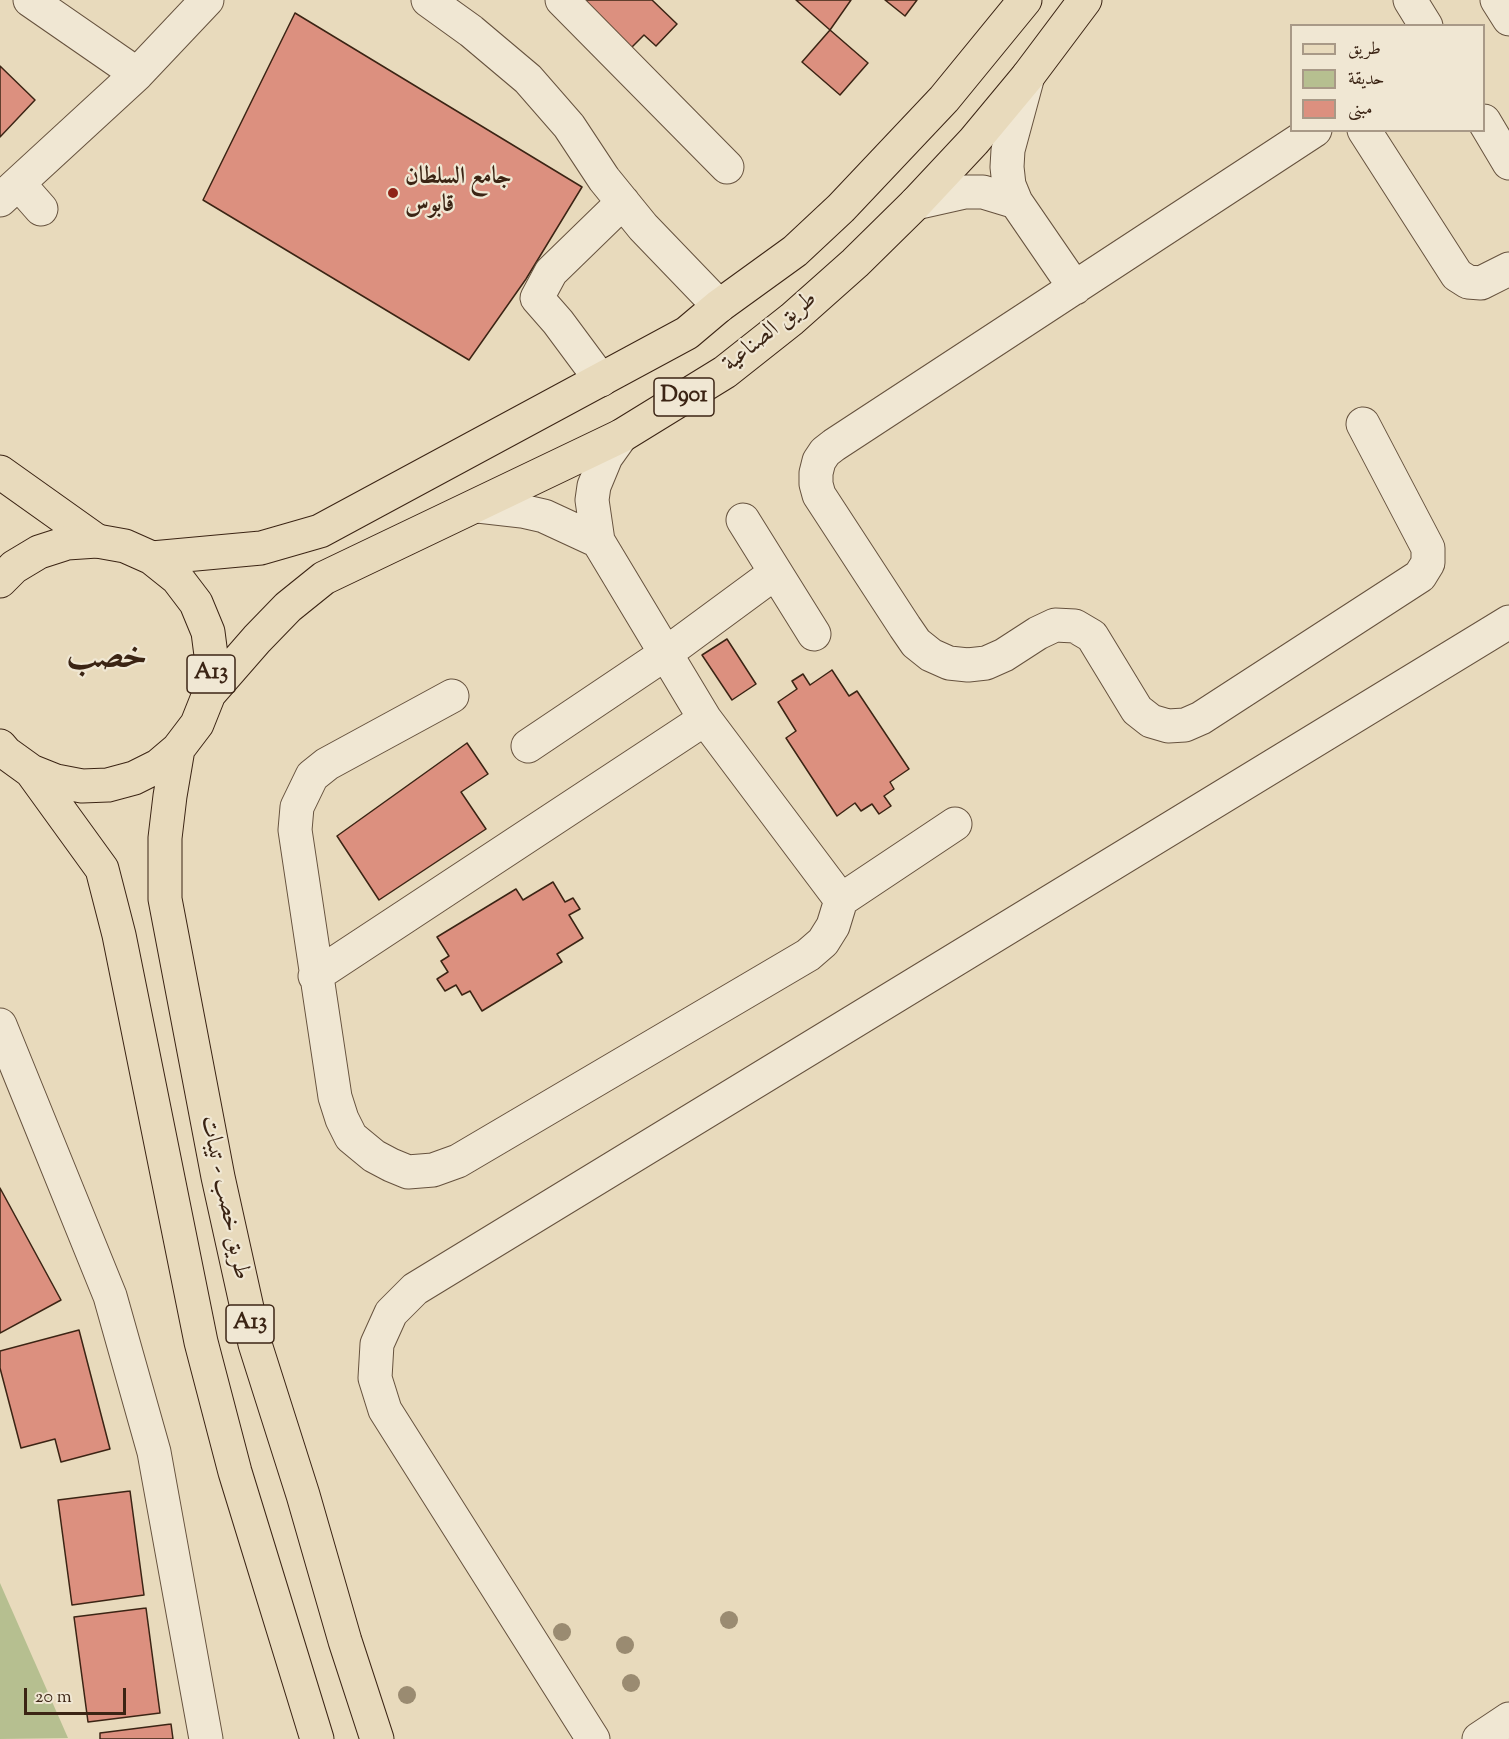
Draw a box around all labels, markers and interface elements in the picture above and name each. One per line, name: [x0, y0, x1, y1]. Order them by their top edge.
legend: [1290, 24, 1485, 132]
text: طريق: [1348, 37, 1381, 63]
text: حديقة: [1348, 67, 1384, 93]
text: مبنى: [1348, 97, 1373, 123]
place label: جامع السلطان قابوس: [405, 165, 512, 221]
marker: جامع السلطان قابوس: [386, 186, 400, 200]
street label: طريق الصناعية: [718, 286, 824, 380]
road number: D901: [654, 378, 714, 416]
district label: خصب: [66, 638, 148, 682]
road number: A13: [187, 655, 235, 693]
street label: طريق خصب - تيبات: [192, 1113, 254, 1283]
road number: A13: [226, 1305, 274, 1343]
scale bar: [27, 1676, 129, 1714]
text: 20 m: [35, 1685, 72, 1711]

